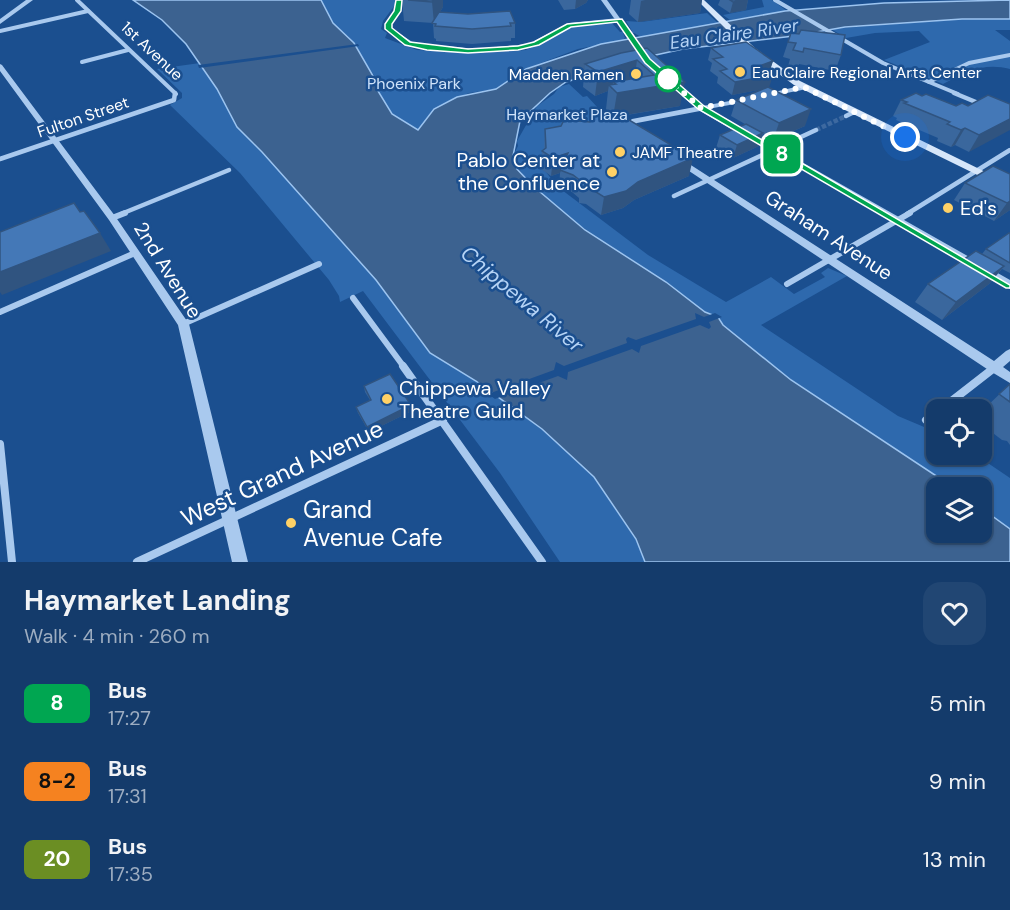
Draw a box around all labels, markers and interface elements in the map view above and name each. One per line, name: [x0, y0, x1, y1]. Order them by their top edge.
water label: Eau Claire River: [668, 13, 801, 55]
street label: 1st Avenue: [116, 17, 188, 85]
place label: Eau Claire Regional Arts Center: [752, 62, 982, 83]
place label: Madden Ramen: [509, 64, 624, 85]
marker: Eau Claire Regional Arts Center: [733, 65, 747, 79]
unlabelled marker: [655, 66, 681, 92]
marker: Madden Ramen: [629, 67, 643, 81]
park label: Phoenix Park: [367, 73, 461, 94]
street label: Fulton Street: [34, 92, 132, 142]
park label: Haymarket Plaza: [506, 104, 628, 125]
your location: [890, 122, 920, 152]
line badge: 8: [762, 134, 802, 174]
text: 8: [775, 140, 789, 168]
place label: JAMF Theatre: [632, 142, 733, 163]
marker: JAMF Theatre: [613, 145, 627, 159]
place label: Pablo Center at the Confluence: [457, 147, 600, 196]
marker: Pablo Center at the Confluence: [605, 165, 619, 179]
street label: Graham Avenue: [760, 184, 898, 286]
place label: Ed's: [960, 195, 997, 221]
marker: Ed's: [941, 201, 955, 215]
street label: 2nd Avenue: [128, 217, 208, 323]
water label: Chippewa River: [455, 239, 590, 359]
place label: Chippewa Valley Theatre Guild: [399, 375, 551, 424]
marker: Chippewa Valley Theatre Guild: [380, 392, 394, 406]
map controls: [926, 399, 992, 543]
button: locate: [926, 399, 992, 465]
street label: West Grand Avenue: [176, 412, 388, 534]
button: layers: [926, 477, 992, 543]
place label: Grand Avenue Cafe: [303, 494, 443, 553]
marker: Grand Avenue Cafe: [284, 516, 298, 530]
text: Haymarket Landing: [24, 582, 291, 619]
button: heart: [923, 582, 986, 645]
text: Walk · 4 min · 260 m: [24, 623, 209, 649]
text: Bus: [108, 676, 147, 705]
text: 8: [50, 689, 64, 717]
text: 5 min: [929, 689, 986, 718]
text: 17:27: [108, 705, 151, 731]
text: Bus: [108, 754, 147, 783]
text: 8-2: [38, 767, 76, 795]
text: 9 min: [929, 767, 986, 796]
text: 17:31: [108, 783, 147, 809]
text: Bus: [108, 832, 147, 861]
text: 20: [44, 845, 70, 873]
text: 13 min: [923, 845, 986, 874]
text: 17:35: [108, 861, 153, 887]

